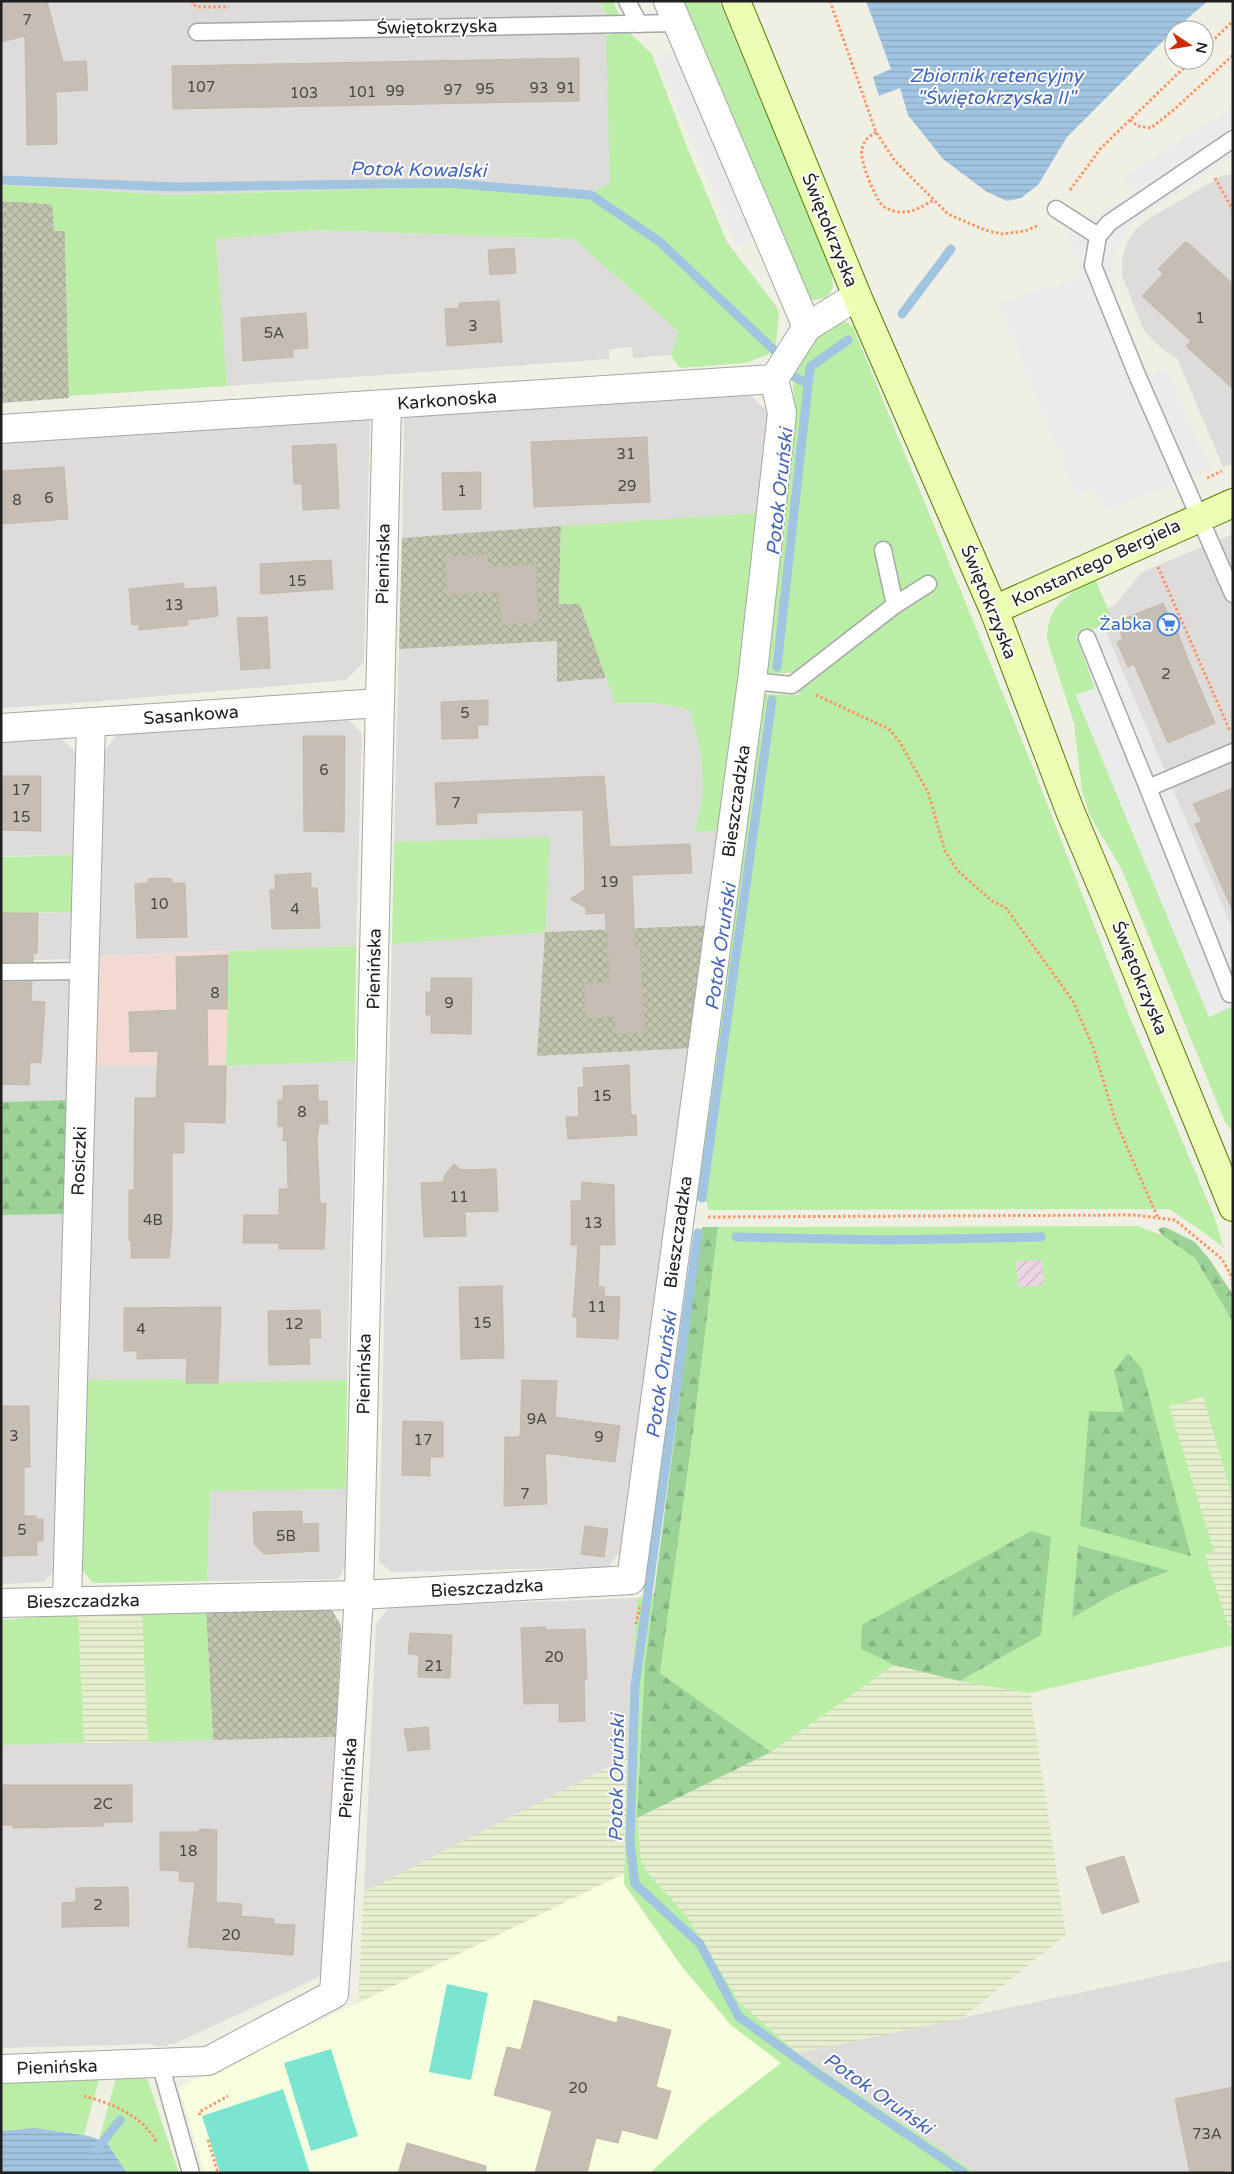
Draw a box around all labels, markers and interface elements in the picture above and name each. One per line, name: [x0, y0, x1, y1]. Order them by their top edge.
house number: 7: [22, 11, 32, 29]
street label: Świętokrzyska: [376, 15, 498, 39]
north arrow: [1164, 20, 1214, 70]
text: N: [1192, 40, 1211, 55]
water label: Zbiornik retencyjny "Świętokrzyska II": [909, 65, 1085, 109]
house number: 107: [187, 78, 215, 96]
house number: 93: [530, 79, 548, 97]
house number: 91: [557, 79, 575, 97]
house number: 95: [476, 80, 494, 98]
house number: 97: [444, 81, 462, 99]
house number: 99: [386, 82, 404, 100]
house number: 101: [348, 83, 376, 101]
house number: 103: [290, 84, 318, 102]
water label: Potok Kowalski: [349, 158, 489, 182]
street label: Świętokrzyska: [797, 170, 863, 290]
house number: 1: [1195, 309, 1205, 327]
house number: 3: [468, 317, 478, 335]
house number: 5A: [264, 324, 284, 342]
street label: Karkonoska: [396, 386, 498, 414]
water label: Potok Oruński: [762, 425, 798, 557]
house number: 31: [617, 445, 635, 463]
house number: 29: [618, 477, 636, 495]
house number: 1: [457, 482, 467, 500]
house number: 6: [44, 489, 54, 507]
house number: 8: [12, 491, 22, 509]
street label: Konstantego Bergiela: [1008, 514, 1184, 612]
street label: Pienińska: [371, 523, 395, 605]
street label: Świętokrzyska: [956, 542, 1022, 662]
house number: 15: [288, 572, 306, 590]
house number: 13: [165, 596, 183, 614]
supermarket icon: Żabka: [1156, 612, 1180, 636]
place label: Żabka: [1099, 613, 1152, 635]
house number: 2: [1161, 665, 1171, 683]
street label: Sasankowa: [143, 701, 239, 729]
house number: 5: [460, 704, 470, 722]
street label: Bieszczadzka: [717, 743, 755, 859]
house number: 6: [319, 761, 329, 779]
house number: 17: [12, 781, 30, 799]
house number: 7: [451, 794, 461, 812]
house number: 15: [12, 808, 30, 826]
house number: 19: [600, 873, 618, 891]
water label: Potok Oruński: [701, 880, 741, 1012]
house number: 10: [150, 895, 168, 913]
house number: 4: [290, 900, 300, 918]
street label: Świętokrzyska: [1107, 918, 1173, 1038]
street label: Pienińska: [362, 928, 386, 1010]
house number: 8: [210, 984, 220, 1002]
house number: 9: [444, 994, 454, 1012]
house number: 15: [593, 1087, 611, 1105]
house number: 8: [297, 1103, 307, 1121]
street label: Rosiczki: [67, 1126, 91, 1196]
street label: Bieszczadzka: [659, 1174, 697, 1290]
house number: 11: [450, 1188, 468, 1206]
house number: 4B: [143, 1211, 163, 1229]
house number: 13: [584, 1214, 602, 1232]
house number: 11: [588, 1298, 606, 1316]
water label: Potok Oruński: [642, 1308, 682, 1440]
house number: 15: [473, 1314, 491, 1332]
house number: 12: [285, 1315, 303, 1333]
house number: 4: [136, 1320, 146, 1338]
street label: Pienińska: [352, 1333, 376, 1415]
house number: 9A: [527, 1410, 547, 1428]
house number: 3: [9, 1427, 19, 1445]
house number: 9: [594, 1428, 604, 1446]
house number: 17: [414, 1431, 432, 1449]
house number: 7: [520, 1485, 530, 1503]
house number: 5: [17, 1521, 27, 1539]
house number: 5B: [276, 1527, 296, 1545]
street label: Bieszczadzka: [430, 1574, 544, 1602]
street label: Bieszczadzka: [26, 1589, 140, 1613]
house number: 20: [545, 1648, 563, 1666]
house number: 21: [425, 1657, 443, 1675]
water label: Potok Oruński: [605, 1712, 629, 1842]
street label: Pienińska: [334, 1737, 362, 1819]
house number: 2C: [93, 1795, 113, 1813]
house number: 18: [179, 1842, 197, 1860]
house number: 2: [93, 1896, 103, 1914]
house number: 20: [222, 1926, 240, 1944]
water label: Potok Oruński: [819, 2048, 939, 2141]
street label: Pienińska: [16, 2055, 98, 2079]
house number: 20: [569, 2079, 587, 2097]
house number: 73A: [1192, 2125, 1222, 2143]

